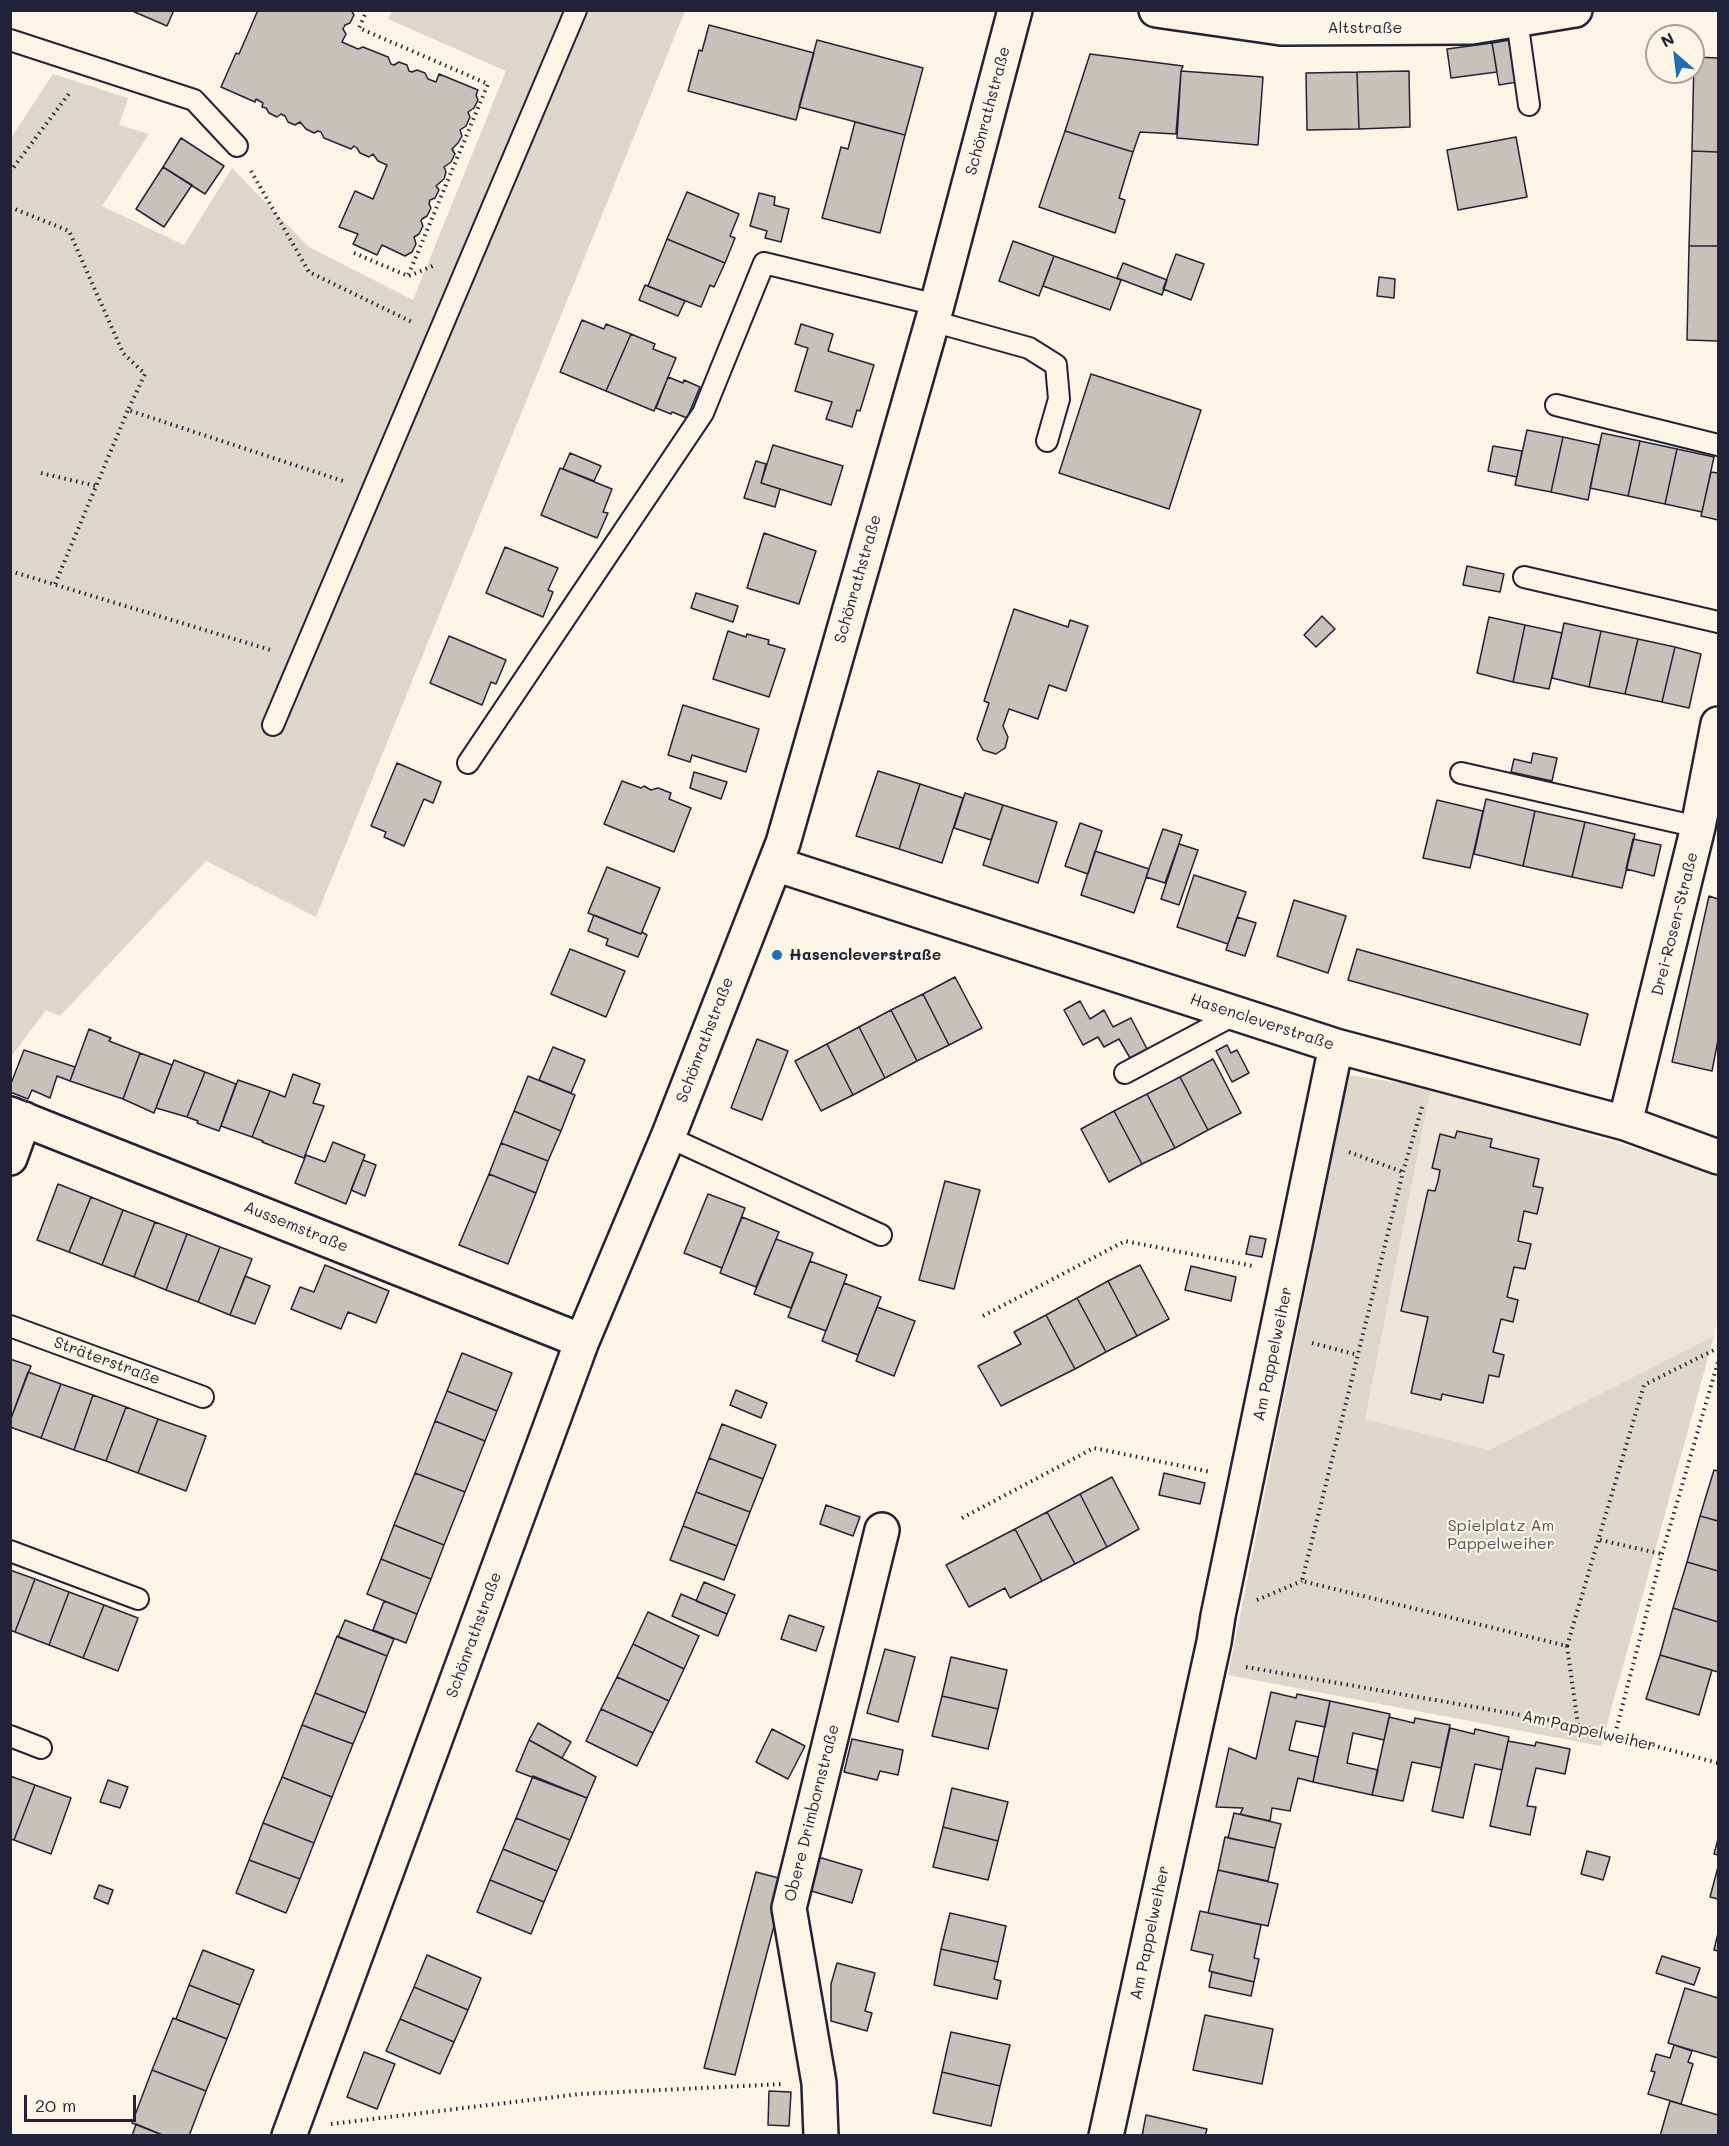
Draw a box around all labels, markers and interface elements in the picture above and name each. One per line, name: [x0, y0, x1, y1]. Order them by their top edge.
street label: Altstraße: [1328, 18, 1402, 38]
north arrow: [1645, 24, 1705, 84]
text: N: [1657, 27, 1678, 52]
street label: Schönrathstraße: [962, 44, 1014, 178]
street label: Schönrathstraße: [830, 513, 886, 645]
street label: Drei-Rosen-Straße: [1648, 850, 1702, 998]
place label: Hasencleverstraße: [789, 945, 941, 965]
marker: Hasencleverstraße: [770, 948, 784, 962]
street label: Schönrathstraße: [672, 975, 738, 1105]
street label: Hasencleverstraße: [1187, 990, 1337, 1054]
street label: Aussemstraße: [241, 1197, 351, 1257]
street label: Am Pappelweiher: [1249, 1285, 1297, 1423]
street label: Sträterstraße: [51, 1333, 163, 1389]
park label: Spielplatz Am Pappelweiher: [1447, 1516, 1555, 1554]
street label: Schönrathstraße: [442, 1569, 506, 1701]
street label: Am Pappelweiher: [1520, 1706, 1658, 1756]
street label: Obere Drimbornstraße: [781, 1722, 843, 1904]
street label: Am Pappelweiher: [1126, 1864, 1174, 2002]
scale bar: [27, 2083, 140, 2121]
text: 20 m: [35, 2093, 76, 2117]

